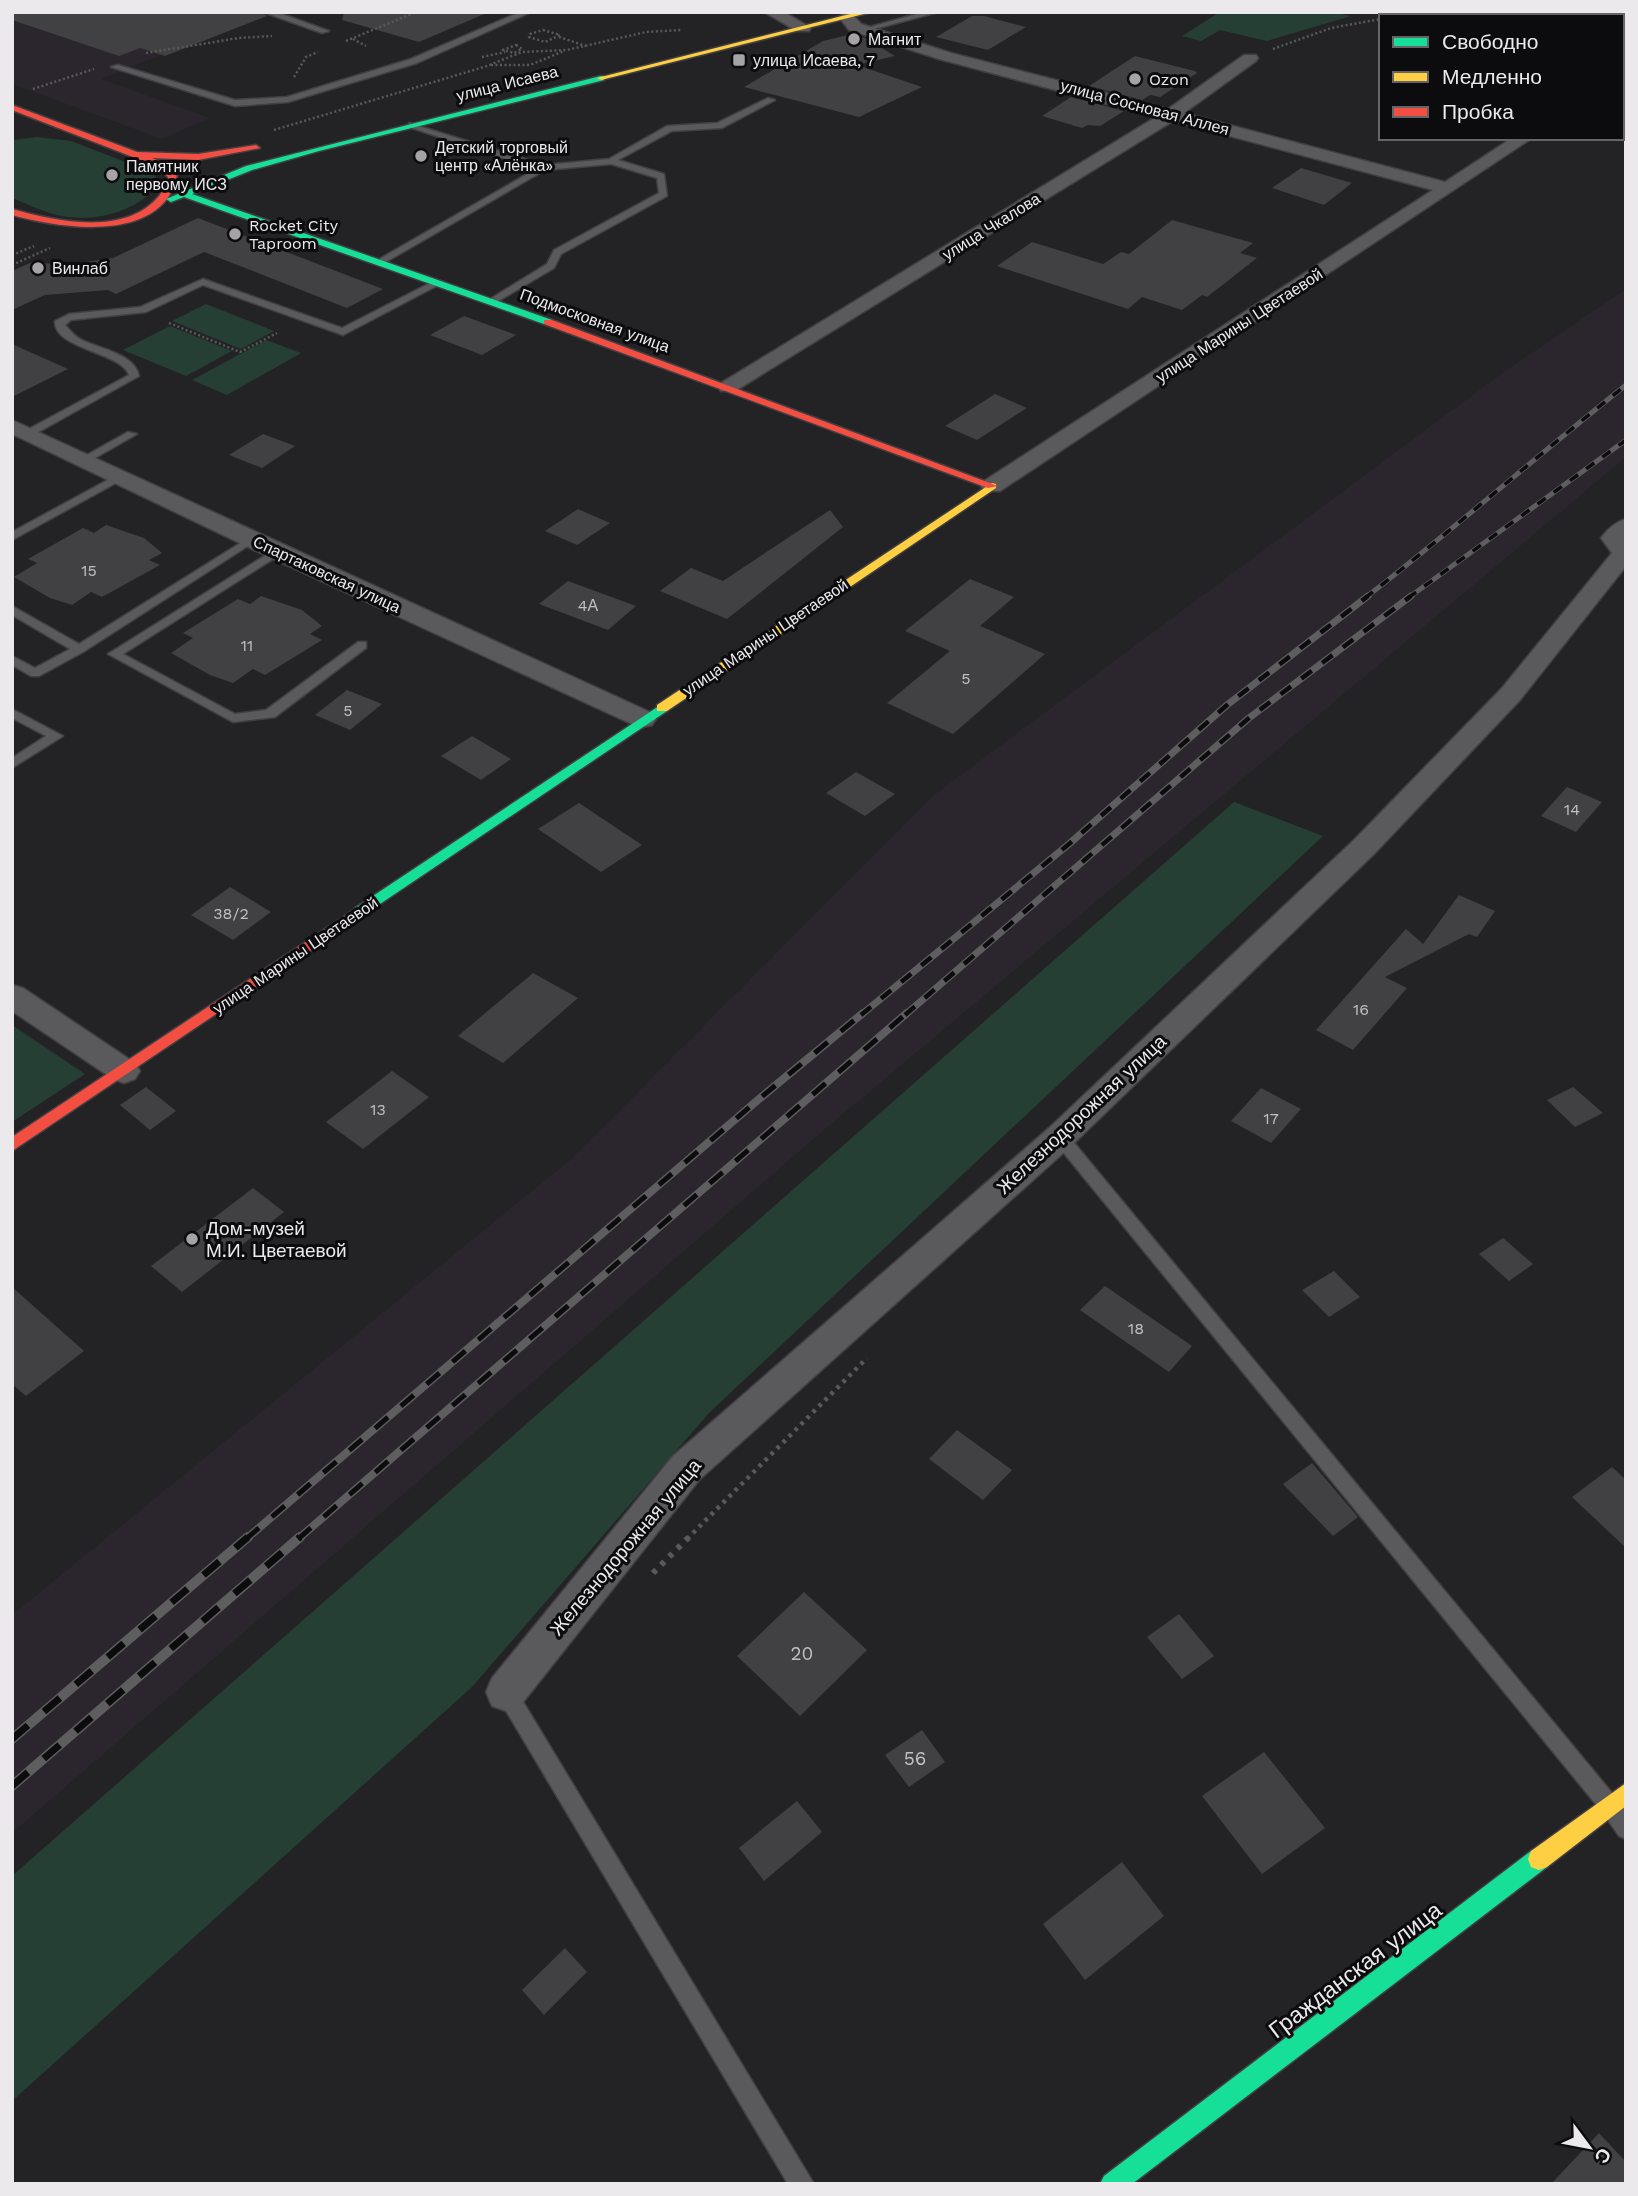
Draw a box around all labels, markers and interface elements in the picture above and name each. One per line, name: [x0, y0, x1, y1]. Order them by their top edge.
legend: [1379, 14, 1624, 140]
text: Свободно: [1442, 29, 1539, 54]
place label: Магнит: [868, 30, 922, 49]
marker: Магнит: [846, 31, 862, 47]
place label: улица Исаева, 7: [753, 51, 875, 70]
marker: улица Исаева, 7: [731, 52, 747, 68]
street label: улица Исаева: [454, 62, 560, 105]
text: Медленно: [1442, 64, 1542, 89]
place label: Ozon: [1149, 70, 1189, 89]
marker: Ozon: [1127, 71, 1143, 87]
street label: улица Сосновая Аллея: [1058, 76, 1231, 139]
text: Пробка: [1442, 99, 1514, 124]
place label: Детский торговый центр «Алёнка»: [435, 138, 568, 175]
marker: Детский торговый центр «Алёнка»: [413, 148, 429, 164]
place label: Памятник первому ИСЗ: [126, 157, 227, 194]
marker: Памятник первому ИСЗ: [104, 167, 120, 183]
street label: улица Чкалова: [939, 189, 1044, 264]
place label: Rocket City Taproom: [249, 216, 339, 253]
marker: Rocket City Taproom: [227, 226, 243, 242]
place label: Винлаб: [52, 259, 108, 278]
marker: Винлаб: [30, 260, 46, 276]
street label: улица Марины Цветаевой: [1152, 264, 1326, 387]
street label: Подмосковная улица: [517, 285, 672, 356]
street label: Спартаковская улица: [250, 532, 404, 617]
house number: 15: [81, 561, 97, 580]
street label: улица Марины Цветаевой: [679, 575, 851, 700]
house number: 4А: [578, 596, 599, 615]
house number: 11: [241, 636, 253, 655]
house number: 5: [961, 669, 971, 688]
house number: 5: [343, 701, 353, 720]
house number: 14: [1564, 800, 1580, 819]
street label: улица Марины Цветаевой: [209, 893, 381, 1018]
house number: 38/2: [213, 904, 249, 923]
house number: 16: [1353, 1000, 1369, 1019]
street label: Железнодорожная улица: [992, 1030, 1171, 1199]
house number: 13: [370, 1100, 386, 1119]
house number: 17: [1263, 1109, 1279, 1128]
place label: Дом-музей М.И. Цветаевой: [206, 1217, 347, 1262]
marker: Дом-музей М.И. Цветаевой: [184, 1231, 200, 1247]
house number: 18: [1128, 1319, 1144, 1338]
street label: Железнодорожная улица: [545, 1454, 706, 1640]
house number: 20: [791, 1642, 813, 1665]
house number: 56: [904, 1747, 926, 1770]
street label: Гражданская улица: [1264, 1896, 1447, 2044]
north arrow: [1554, 2112, 1624, 2182]
text: С: [1589, 2144, 1616, 2168]

